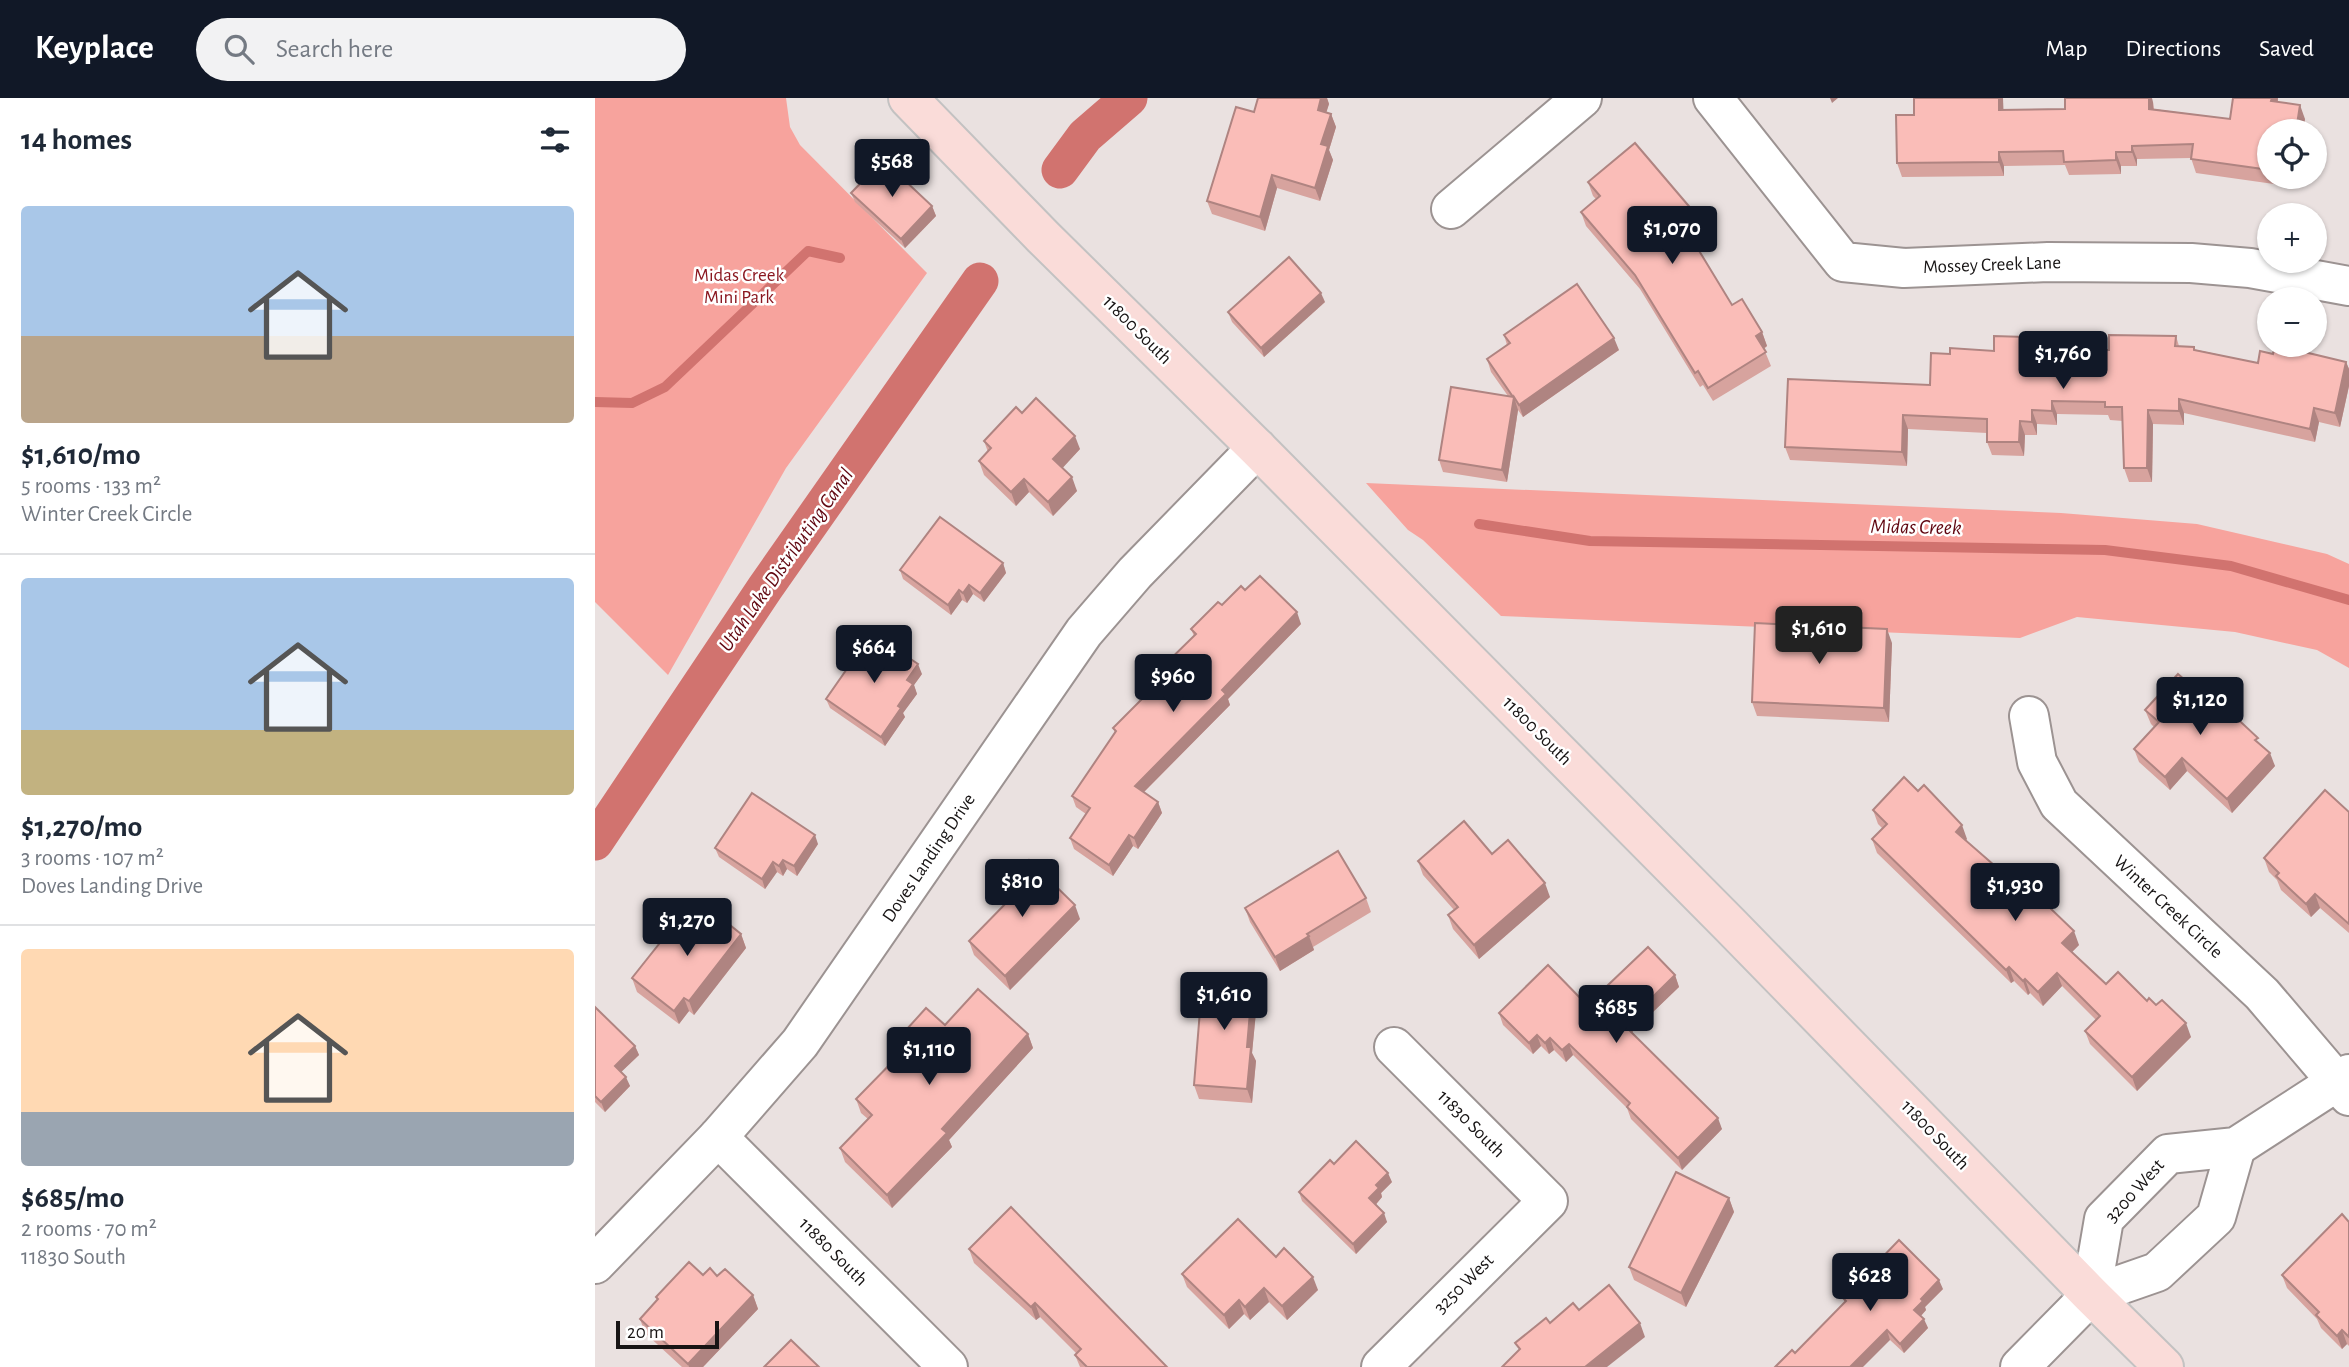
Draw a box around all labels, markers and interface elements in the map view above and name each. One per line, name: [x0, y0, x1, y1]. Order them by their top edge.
search box: [196, 18, 686, 81]
icon: search: [220, 30, 258, 68]
text: Keyplace: [35, 32, 154, 65]
text: Search here: [276, 36, 393, 62]
text: Map: [2045, 37, 2087, 61]
text: Directions: [2125, 37, 2221, 61]
text: Saved: [2259, 37, 2314, 61]
map controls: [2257, 119, 2327, 357]
button: locate: [2257, 119, 2327, 189]
icon: filters: [536, 121, 574, 159]
text: 14 homes: [21, 125, 132, 155]
pin: $568: [851, 140, 933, 199]
text: $568: [871, 150, 913, 173]
button: +: [2257, 203, 2327, 273]
pin: $1,070: [1615, 206, 1729, 266]
text: $1,070: [1643, 217, 1701, 240]
icon: home: [235, 252, 361, 378]
street label: Mossey Creek Lane: [1923, 253, 2061, 277]
park label: Midas Creek Mini Park: [694, 266, 784, 307]
button: −: [2257, 287, 2327, 357]
street label: 11800 South: [1099, 292, 1175, 368]
pin: $1,760: [2006, 331, 2120, 391]
text: $1,760: [2035, 342, 2091, 365]
text: $1,610/mo: [21, 440, 141, 470]
water label: Utah Lake Distributing Canal: [715, 465, 857, 655]
text: 5 rooms · 133 m²: [21, 475, 161, 498]
text: Winter Creek Circle: [21, 503, 192, 526]
water label: Midas Creek: [1870, 516, 1962, 538]
pin: $1,610: [1762, 606, 1876, 666]
text: $1,610: [1791, 617, 1847, 640]
icon: home: [235, 624, 361, 750]
pin: $664: [833, 626, 915, 685]
text: $664: [852, 636, 896, 659]
pin: $960: [1132, 654, 1214, 714]
text: $960: [1151, 665, 1195, 688]
pin: $1,120: [2143, 678, 2257, 737]
text: $1,120: [2173, 688, 2228, 711]
street label: 11800 South: [1499, 693, 1575, 769]
street label: Doves Landing Drive: [879, 790, 979, 926]
text: $1,270/mo: [21, 812, 142, 842]
text: 3 rooms · 107 m²: [21, 847, 164, 870]
street label: Winter Creek Circle: [2110, 852, 2226, 962]
pin: $810: [981, 860, 1063, 919]
pin: $1,930: [1958, 864, 2072, 923]
text: $810: [1001, 870, 1043, 893]
text: $1,930: [1987, 874, 2043, 897]
text: Doves Landing Drive: [21, 875, 203, 898]
pin: $1,270: [630, 898, 744, 958]
text: $1,270: [659, 909, 715, 932]
pin: $1,610: [1167, 972, 1281, 1032]
text: $1,610: [1196, 983, 1252, 1006]
pin: $685: [1575, 986, 1657, 1045]
icon: home: [235, 995, 361, 1121]
text: $685: [1595, 996, 1637, 1019]
pin: $1,110: [872, 1028, 986, 1087]
text: $1,110: [903, 1038, 955, 1061]
street label: 11830 South: [1434, 1087, 1508, 1161]
street label: 11800 South: [1897, 1096, 1973, 1174]
street label: 3200 West: [2102, 1156, 2168, 1226]
text: $685/mo: [21, 1183, 124, 1213]
street label: 11880 South: [795, 1214, 871, 1290]
text: 2 rooms · 70 m²: [21, 1218, 157, 1241]
text: 11830 South: [21, 1246, 126, 1269]
street label: 3250 West: [1431, 1251, 1497, 1317]
pin: $628: [1829, 1254, 1911, 1313]
text: $628: [1848, 1264, 1892, 1287]
scale bar: [616, 1318, 719, 1350]
text: 20 m: [627, 1323, 664, 1342]

